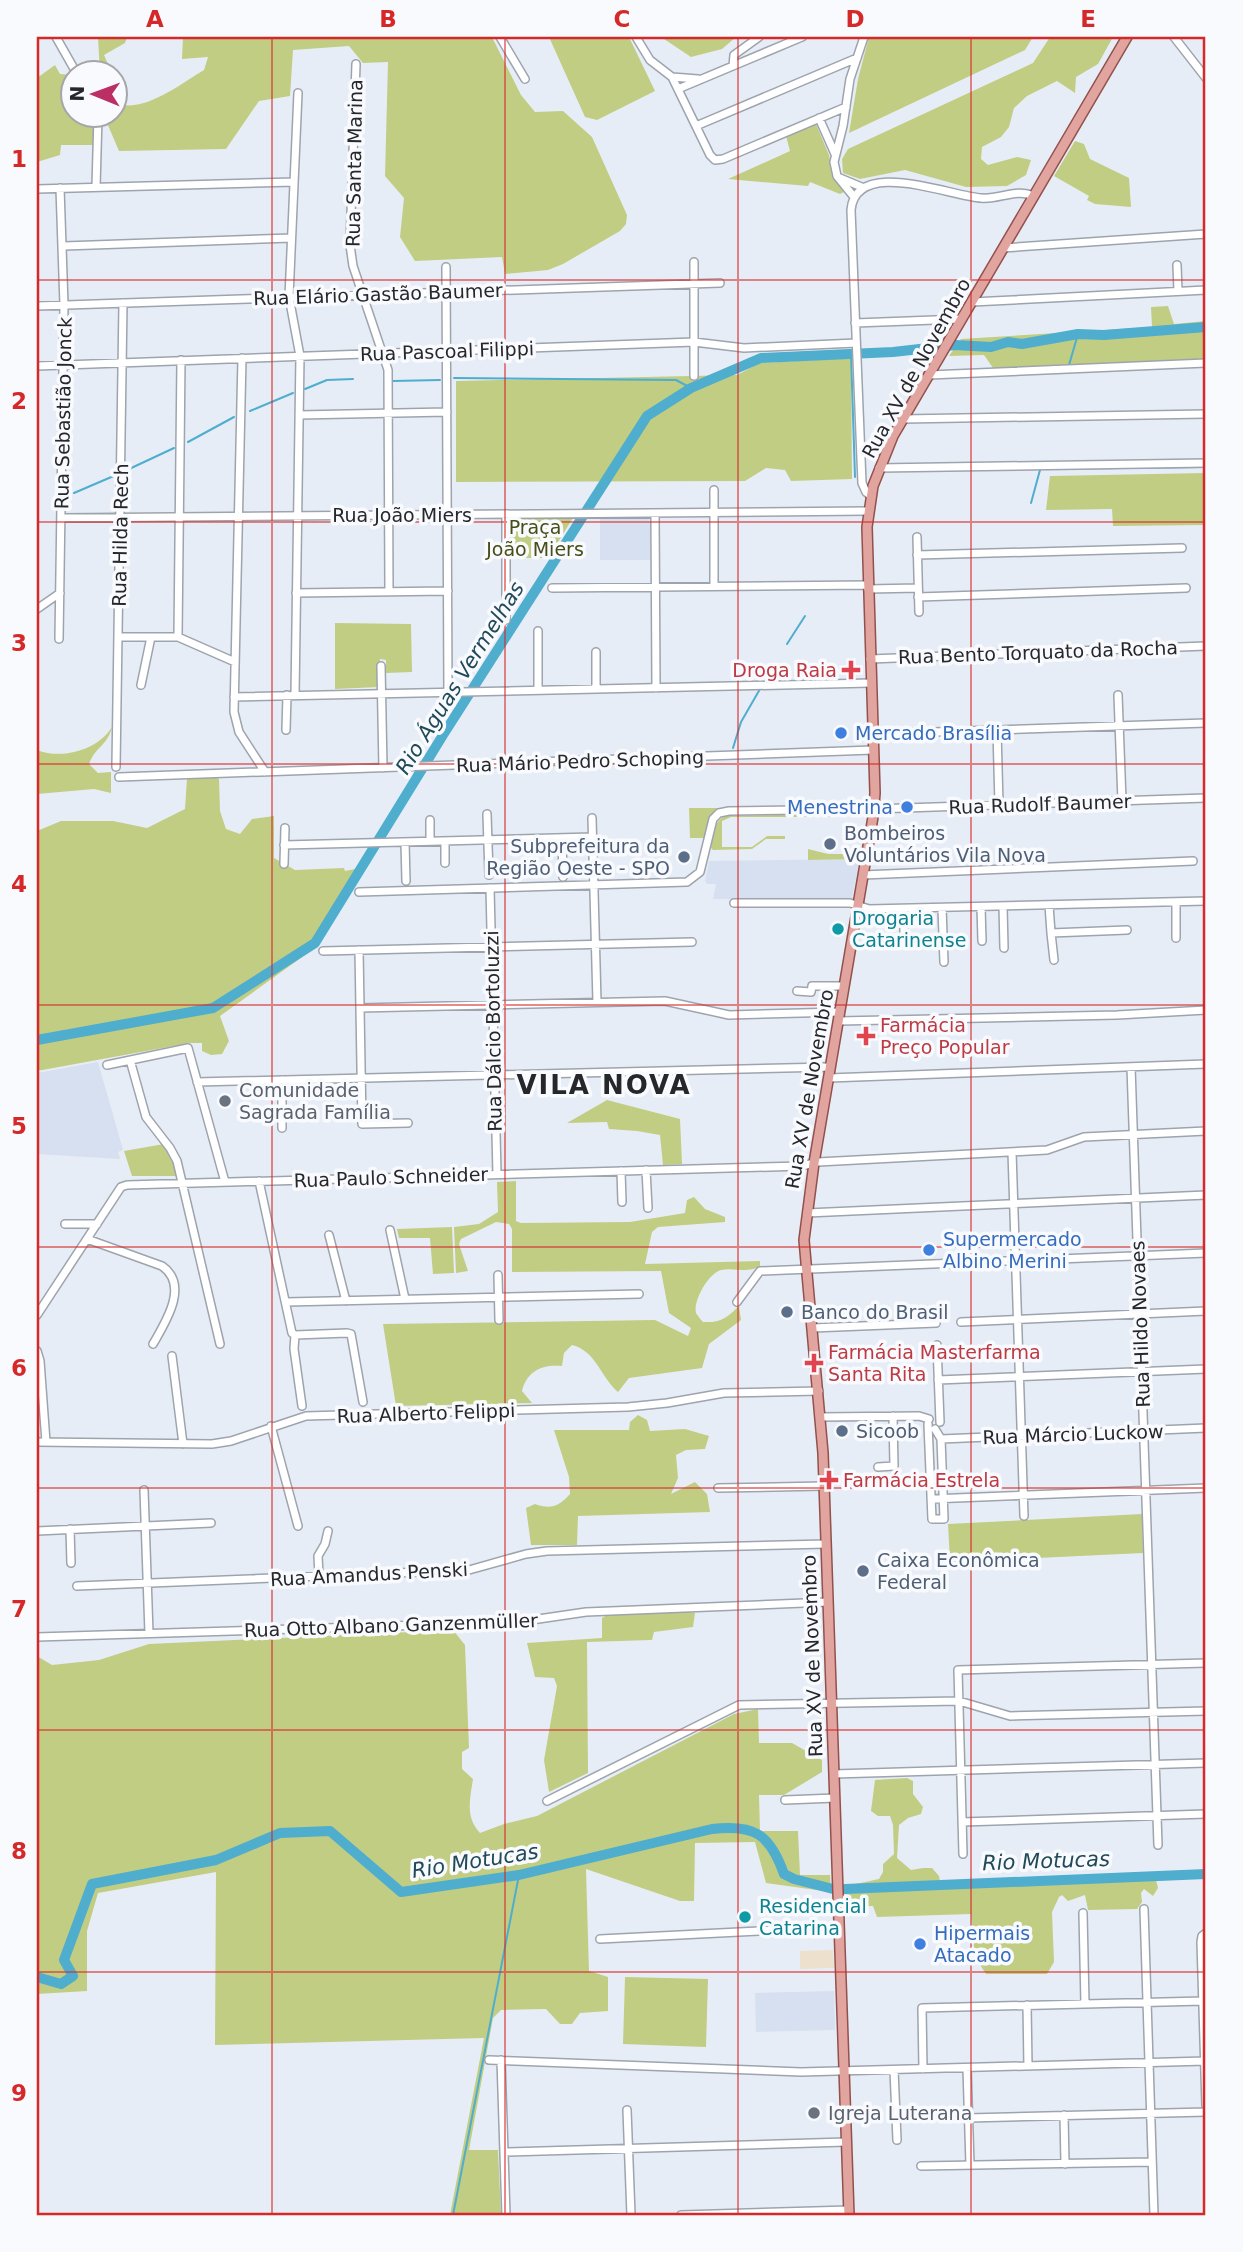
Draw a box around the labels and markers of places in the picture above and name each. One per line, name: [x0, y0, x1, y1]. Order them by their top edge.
place label: Droga Raia: [732, 659, 837, 681]
marker: Droga Raia: [843, 662, 859, 678]
place label: Mercado Brasília: [855, 722, 1012, 744]
marker: Mercado Brasília: [833, 725, 849, 741]
place label: Menestrina: [787, 796, 893, 818]
marker: Menestrina: [899, 799, 915, 815]
place label: Bombeiros Voluntários Vila Nova: [844, 822, 1046, 866]
place label: Subprefeitura da Região Oeste - SPO: [486, 835, 670, 879]
marker: Bombeiros Voluntários Vila Nova: [822, 836, 838, 852]
marker: Subprefeitura da Região Oeste - SPO: [676, 849, 692, 865]
place label: Drogaria Catarinense: [852, 907, 966, 951]
marker: Drogaria Catarinense: [830, 921, 846, 937]
place label: Farmácia Preço Popular: [880, 1014, 1010, 1058]
marker: Farmácia Preço Popular: [858, 1028, 874, 1044]
place label: Comunidade Sagrada Família: [239, 1079, 391, 1123]
marker: Comunidade Sagrada Família: [217, 1093, 233, 1109]
place label: Supermercado Albino Merini: [943, 1228, 1082, 1272]
marker: Supermercado Albino Merini: [921, 1242, 937, 1258]
place label: Banco do Brasil: [801, 1301, 949, 1323]
marker: Banco do Brasil: [779, 1304, 795, 1320]
place label: Farmácia Masterfarma Santa Rita: [828, 1341, 1041, 1385]
marker: Farmácia Masterfarma Santa Rita: [806, 1355, 822, 1371]
place label: Sicoob: [856, 1420, 919, 1442]
marker: Sicoob: [834, 1423, 850, 1439]
place label: Farmácia Estrela: [843, 1469, 1000, 1491]
marker: Farmácia Estrela: [821, 1472, 837, 1488]
place label: Caixa Econômica Federal: [877, 1549, 1040, 1593]
marker: Caixa Econômica Federal: [855, 1563, 871, 1579]
place label: Residencial Catarina: [759, 1895, 867, 1939]
marker: Residencial Catarina: [737, 1909, 753, 1925]
place label: Hipermais Atacado: [934, 1922, 1030, 1966]
marker: Hipermais Atacado: [912, 1936, 928, 1952]
place label: Igreja Luterana: [828, 2102, 972, 2124]
marker: Igreja Luterana: [806, 2105, 822, 2121]

